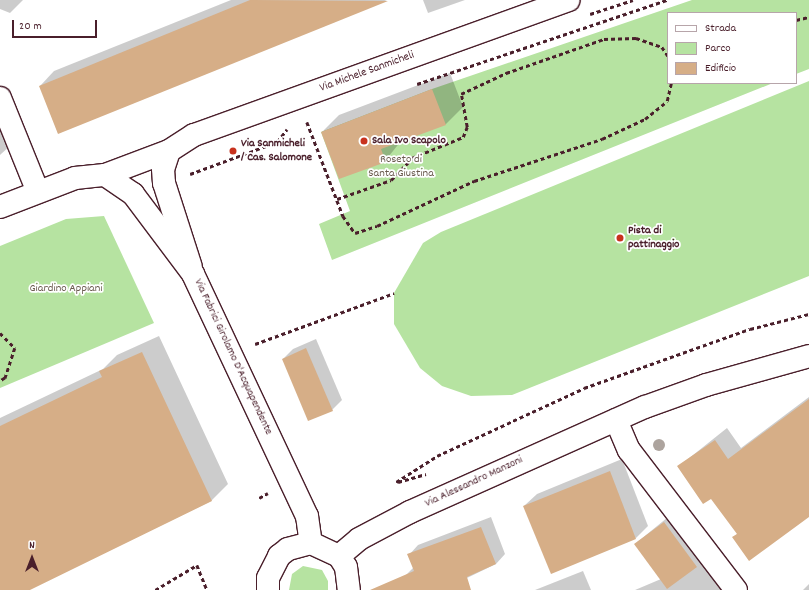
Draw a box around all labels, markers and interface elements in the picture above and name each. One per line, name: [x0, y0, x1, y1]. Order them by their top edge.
scale bar: [14, 12, 99, 38]
legend: [667, 12, 797, 84]
text: 20 m: [19, 18, 42, 35]
text: Strada: [705, 20, 736, 37]
text: Parco: [705, 40, 731, 57]
street label: Via Michele Sanmicheli: [318, 48, 416, 96]
text: Edificio: [705, 60, 736, 77]
place label: Sala Ivo Scapolo: [372, 134, 446, 148]
marker: Sala Ivo Scapolo: [359, 136, 369, 146]
place label: Via Sanmicheli / Cas. Salomone: [241, 137, 312, 165]
marker: Via Sanmicheli / Cas. Salomone: [228, 146, 238, 156]
park label: Roseto di Santa Giustina: [368, 153, 434, 181]
place label: Pista di pattinaggio: [628, 224, 679, 252]
marker: Pista di pattinaggio: [615, 233, 625, 243]
street label: Via Fabrici Girolamo D'Acquapendente: [190, 277, 276, 437]
park label: Giardino Appiani: [30, 282, 102, 296]
street label: Via Alessandro Manzoni: [423, 453, 525, 511]
north arrow: [12, 538, 52, 578]
text: N: [29, 538, 35, 554]

